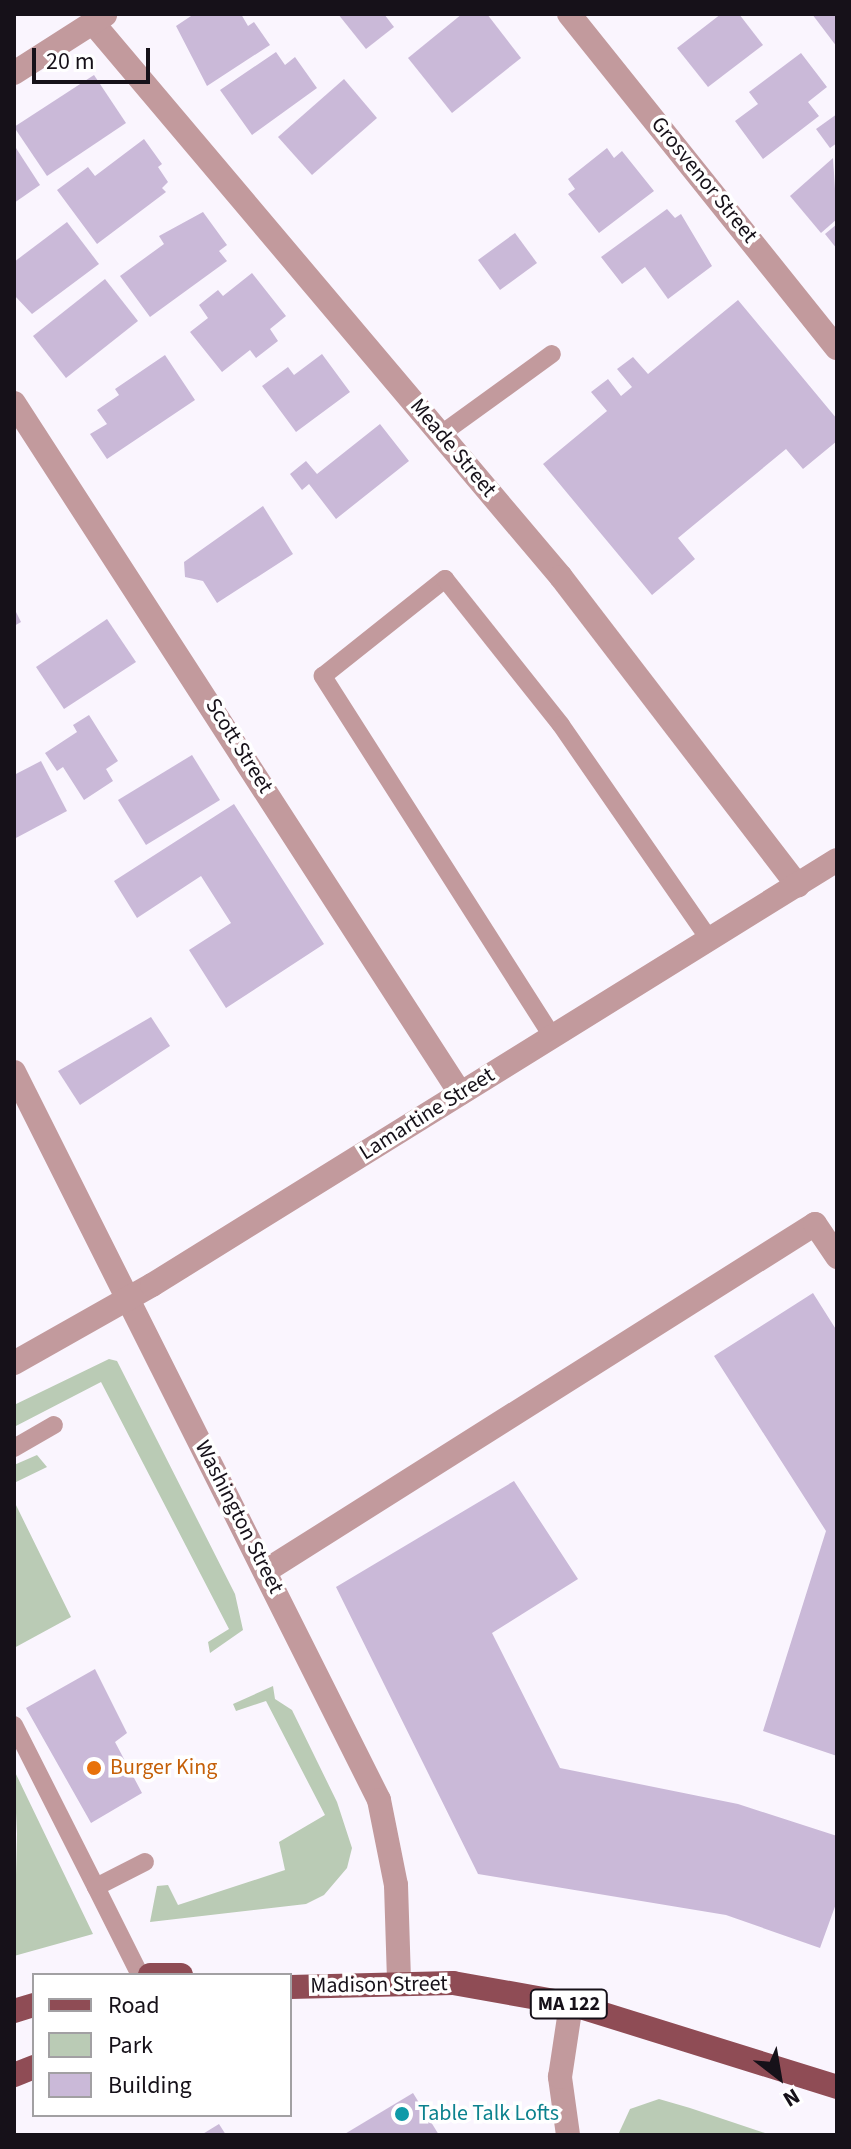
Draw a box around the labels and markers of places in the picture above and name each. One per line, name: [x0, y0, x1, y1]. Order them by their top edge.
place label: Burger King: [110, 1755, 217, 1781]
marker: Burger King: [85, 1759, 103, 1777]
place label: Table Talk Lofts: [418, 2101, 559, 2127]
marker: Table Talk Lofts: [393, 2105, 411, 2123]

